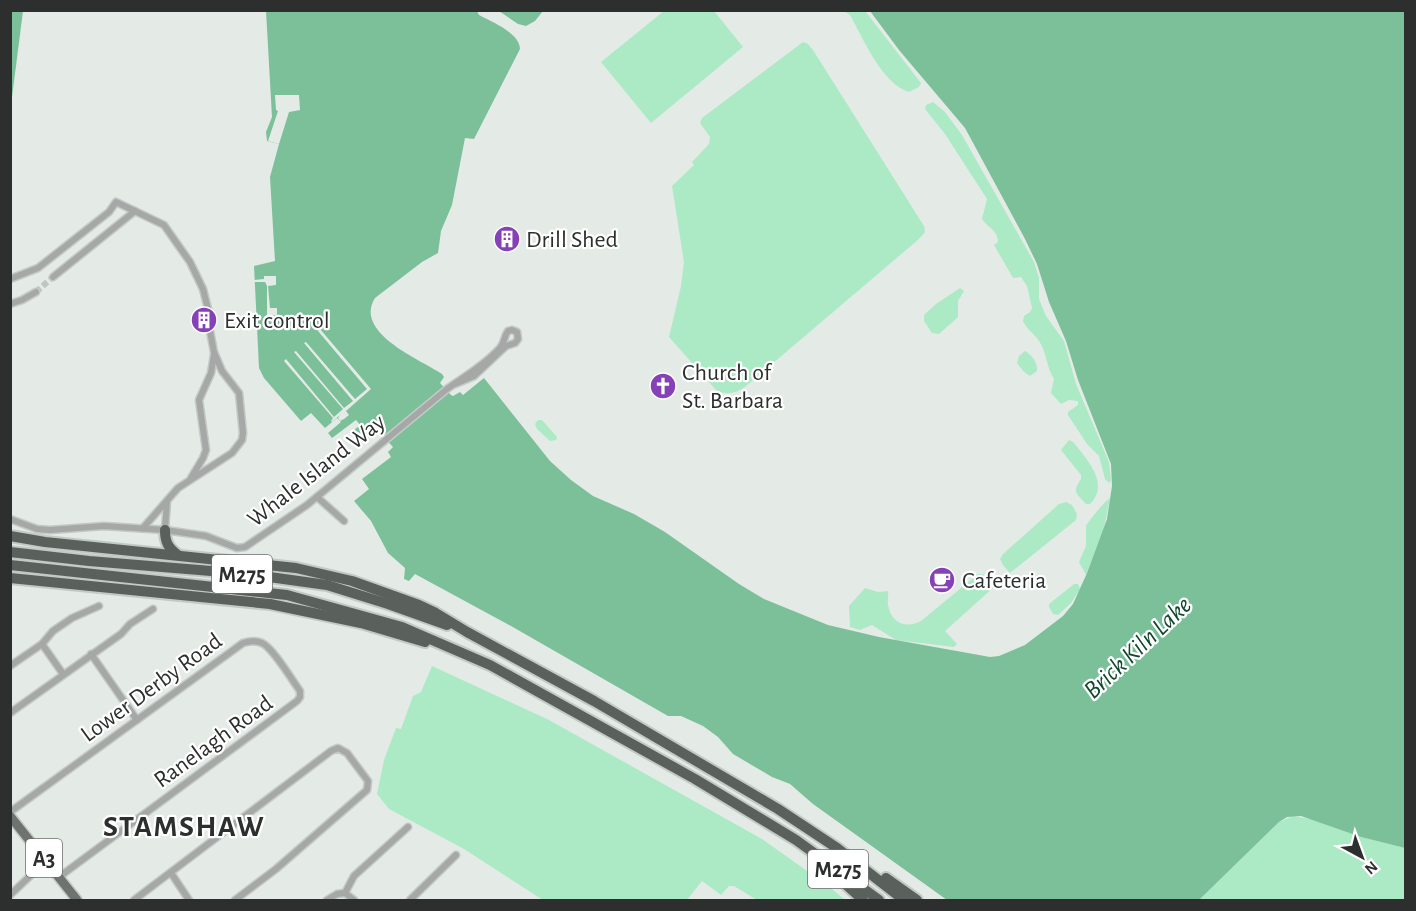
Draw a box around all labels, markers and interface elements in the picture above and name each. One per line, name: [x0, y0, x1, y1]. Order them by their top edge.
building icon: Drill Shed: [492, 224, 522, 254]
place label: Drill Shed: [526, 228, 618, 252]
building icon: Exit control: [189, 305, 219, 335]
place label: Exit control: [224, 309, 330, 333]
place label: Church of St. Barbara: [682, 361, 783, 413]
church icon: Church of St. Barbara: [648, 371, 678, 401]
street label: Whale Island Way: [243, 410, 390, 532]
road number: M275: [212, 555, 272, 593]
cafe icon: Cafeteria: [927, 565, 957, 595]
place label: Cafeteria: [962, 569, 1046, 593]
water label: Brick Kiln Lake: [1079, 592, 1197, 704]
street label: Lower Derby Road: [77, 629, 227, 747]
street label: Ranelagh Road: [150, 691, 277, 793]
district label: STAMSHAW: [103, 812, 265, 842]
north arrow: [1332, 827, 1392, 887]
road number: A3: [26, 839, 62, 877]
road number: M275: [808, 850, 868, 888]
text: N: [1362, 858, 1381, 877]

